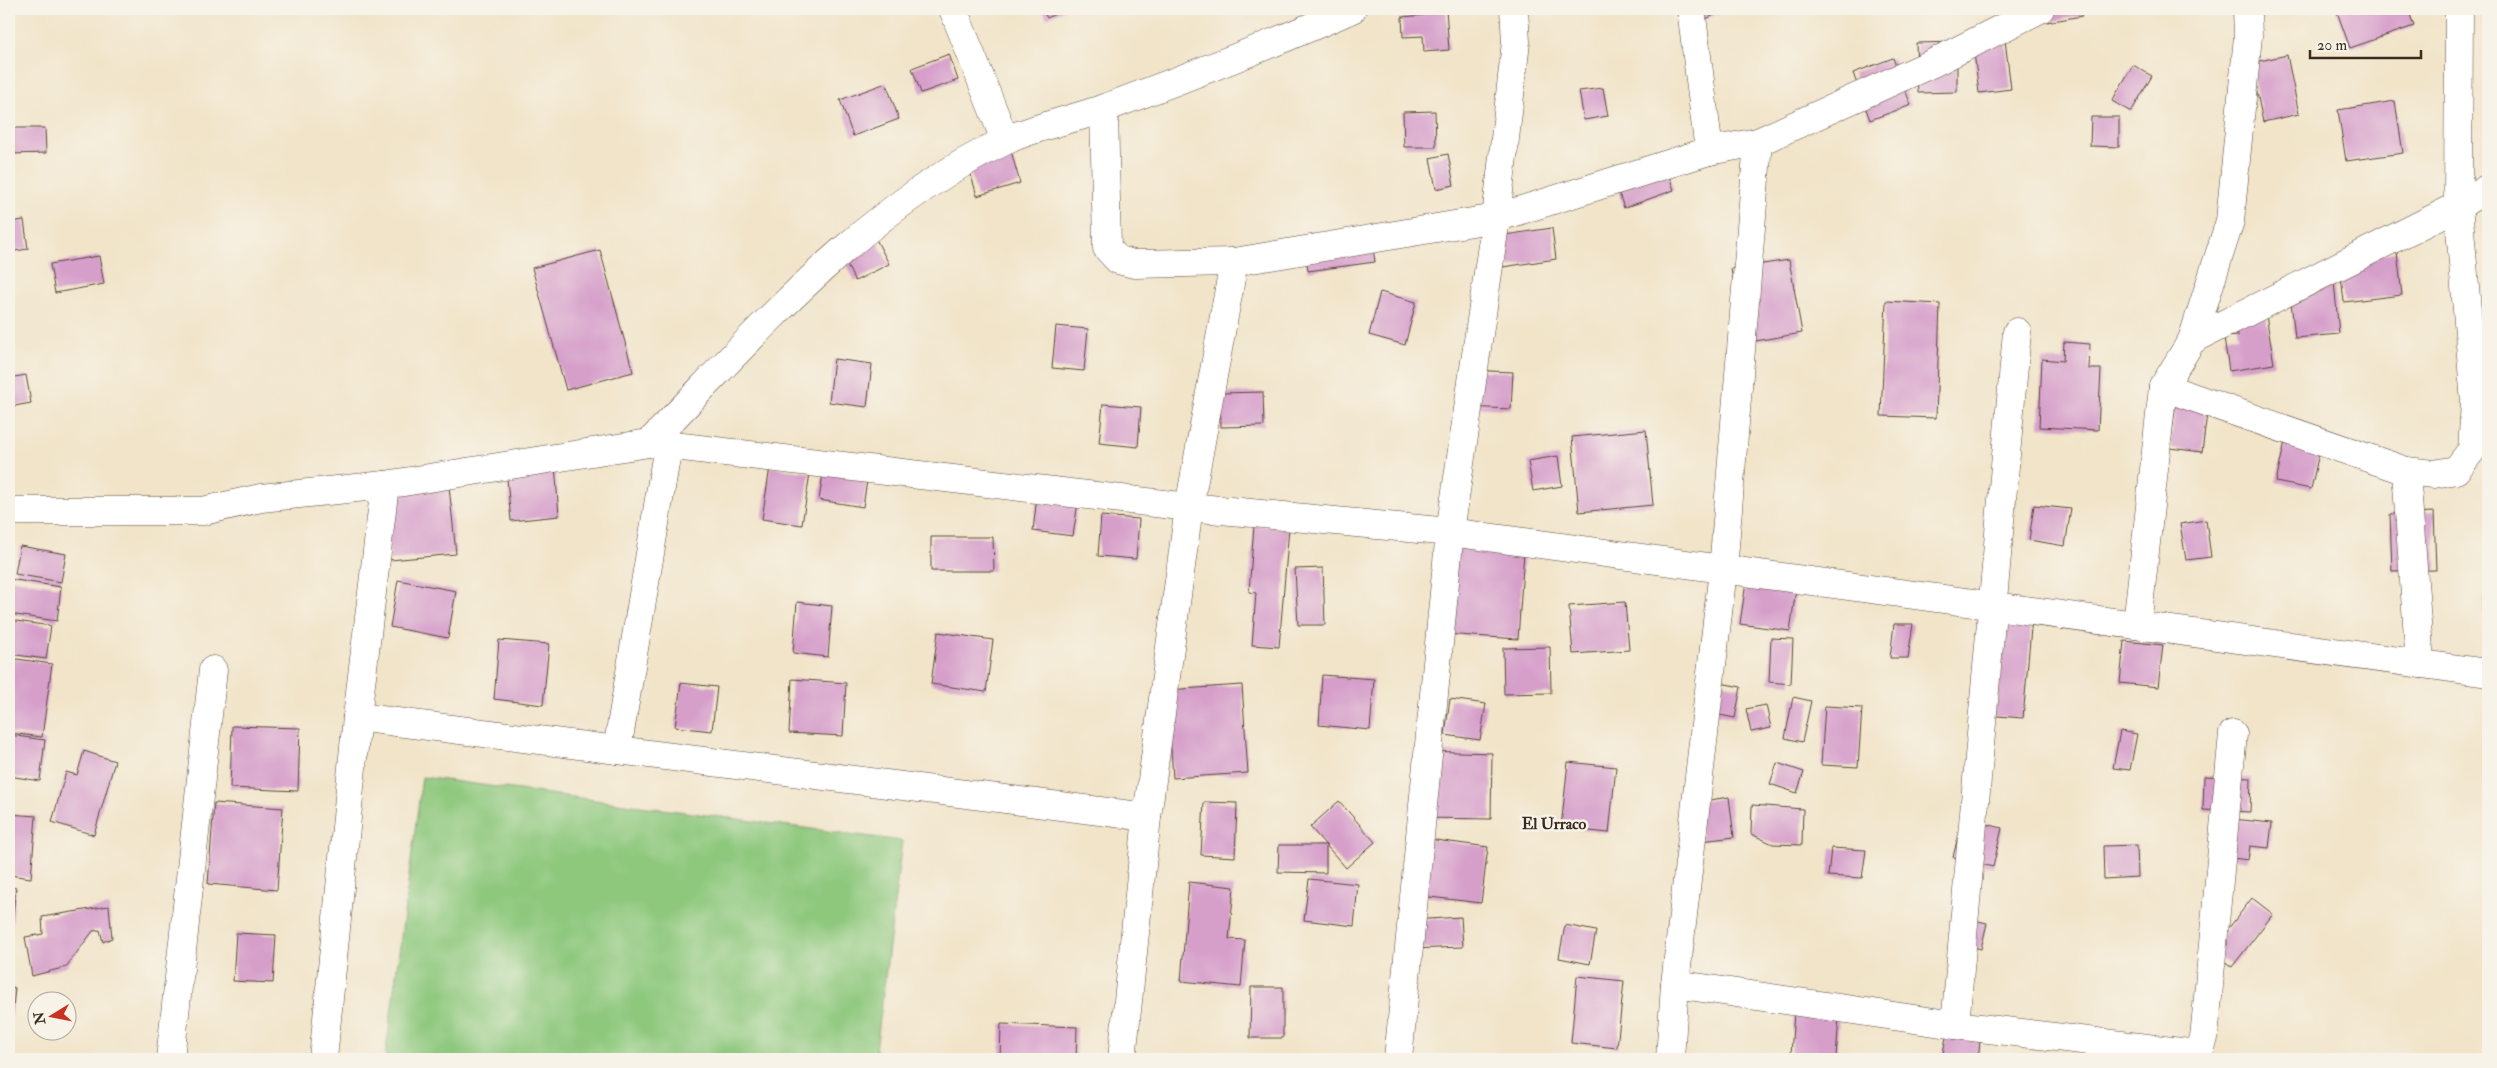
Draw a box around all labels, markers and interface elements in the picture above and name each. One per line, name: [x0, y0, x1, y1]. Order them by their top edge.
scale bar: [2310, 28, 2421, 60]
text: 20 m: [2317, 36, 2347, 55]
district label: El Urraco: [1522, 814, 1587, 834]
north arrow: [28, 990, 78, 1040]
text: N: [30, 1010, 49, 1027]

